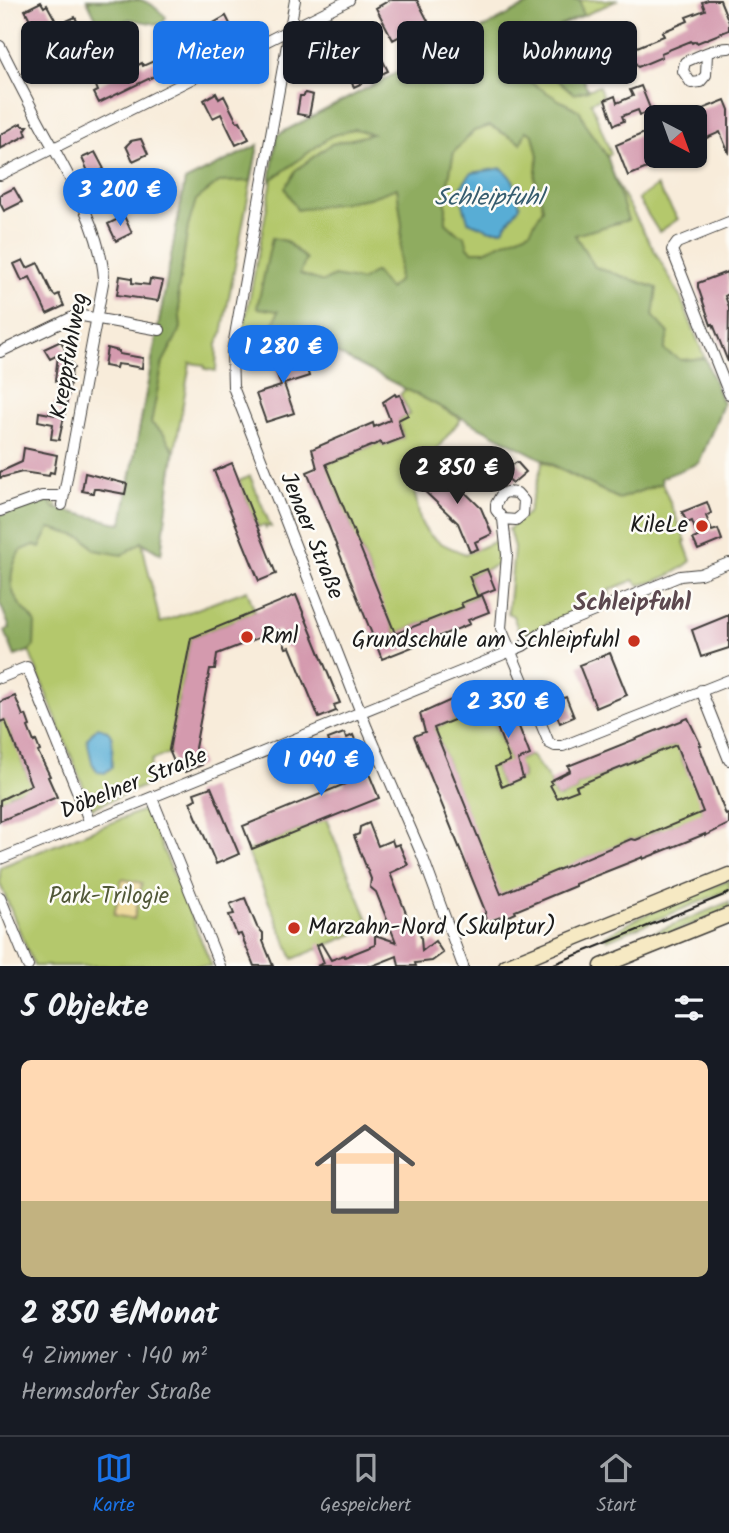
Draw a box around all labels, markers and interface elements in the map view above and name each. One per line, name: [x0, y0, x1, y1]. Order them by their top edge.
chip: Kaufen: [21, 21, 139, 84]
chip: Mieten: [153, 21, 269, 84]
chip: Filter: [283, 21, 383, 84]
chip: Neu: [397, 21, 484, 84]
chip: Wohnung: [498, 21, 637, 84]
north arrow: [644, 105, 707, 168]
map controls: [644, 105, 707, 168]
pin: 3 200 €: [55, 168, 185, 228]
text: 3 200 €: [79, 173, 161, 209]
water label: Schleipfuhl: [434, 179, 548, 218]
street label: Kreppfuhlweg: [41, 290, 99, 422]
pin: 1 280 €: [218, 326, 348, 385]
text: 1 280 €: [244, 330, 322, 366]
pin: 2 850 €: [392, 447, 522, 506]
text: 2 850 €: [416, 451, 498, 487]
street label: Jenaer Straße: [269, 467, 353, 605]
place label: KileLe: [630, 508, 688, 544]
marker: KileLe: [694, 518, 710, 534]
district label: Schleipfuhl: [573, 584, 691, 623]
place label: Rml: [261, 619, 299, 655]
place label: Grundschule am Schleipfuhl: [352, 623, 620, 659]
marker: Rml: [239, 629, 255, 645]
marker: Grundschule am Schleipfuhl: [626, 633, 642, 649]
pin: 2 350 €: [443, 680, 573, 740]
text: 2 350 €: [467, 685, 549, 721]
street label: Döbelner Straße: [55, 738, 213, 830]
pin: 1 040 €: [256, 738, 386, 798]
text: 1 040 €: [283, 743, 359, 779]
park label: Park-Trilogie: [49, 879, 169, 915]
place label: Marzahn-Nord (Skulptur): [308, 910, 556, 946]
marker: Marzahn-Nord (Skulptur): [286, 920, 302, 936]
text: 5 Objekte: [21, 984, 149, 1032]
icon: filters: [670, 989, 708, 1027]
icon: home: [302, 1106, 428, 1232]
text: 2 850 €/Monat: [21, 1291, 219, 1339]
text: 4 Zimmer · 140 m²: [21, 1339, 207, 1375]
text: Hermsdorfer Straße: [21, 1375, 211, 1411]
tab: Karte: [93, 1449, 135, 1521]
tab: Gespeichert: [320, 1449, 411, 1521]
tab: Start: [596, 1449, 636, 1521]

